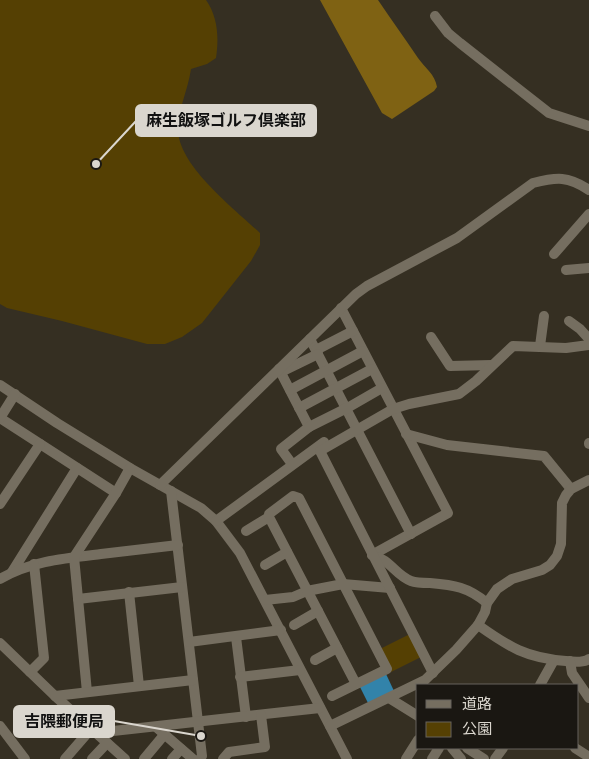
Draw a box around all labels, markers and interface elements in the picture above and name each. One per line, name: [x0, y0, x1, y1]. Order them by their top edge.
callout: 麻生飯塚ゴルフ倶楽部: [136, 105, 316, 136]
text: 麻生飯塚ゴルフ倶楽部: [146, 111, 306, 129]
legend: [416, 684, 579, 749]
text: 道路: [462, 695, 492, 712]
callout: 吉隈郵便局: [14, 706, 114, 737]
text: 吉隈郵便局: [24, 713, 104, 730]
text: 公園: [462, 720, 492, 737]

